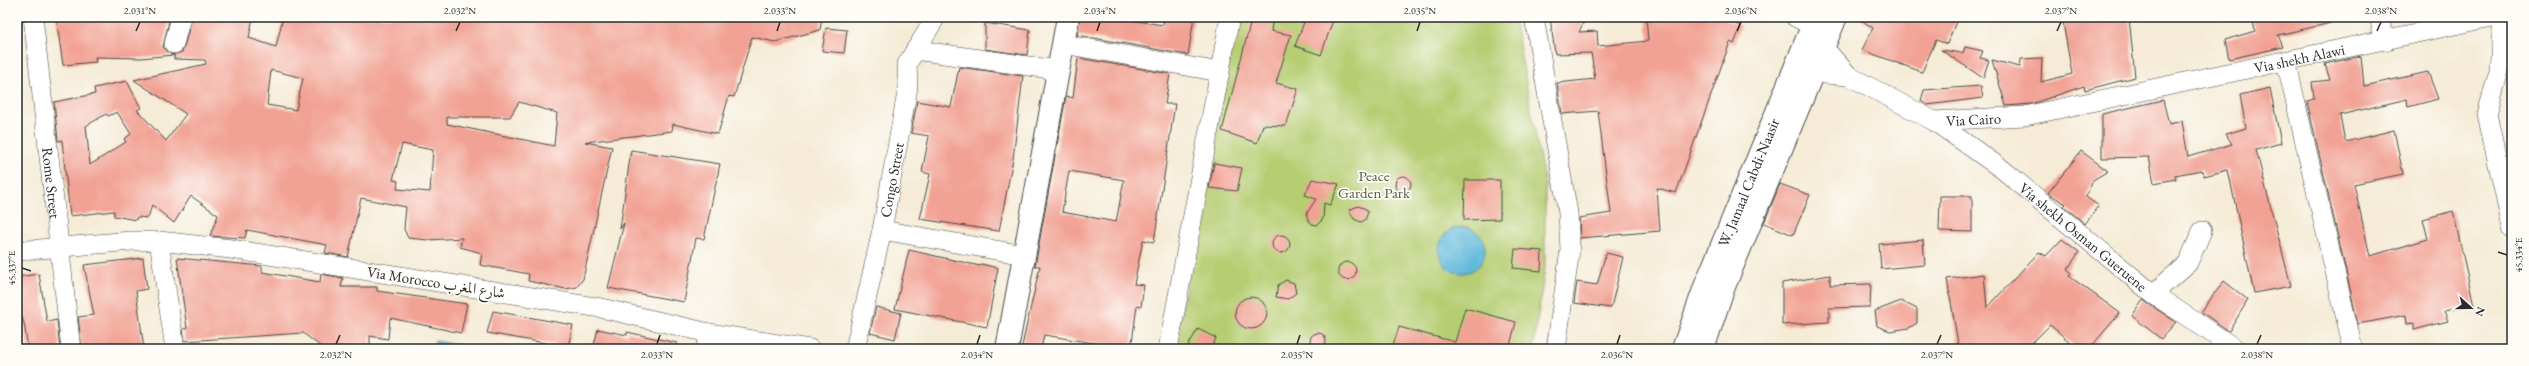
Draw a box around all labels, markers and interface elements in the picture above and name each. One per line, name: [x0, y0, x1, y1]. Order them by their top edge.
text: 2.031°N: [124, 4, 156, 17]
text: 2.032°N: [444, 4, 476, 17]
text: 2.033°N: [764, 4, 796, 17]
text: 2.034°N: [1084, 4, 1116, 17]
text: 2.035°N: [1404, 4, 1436, 17]
text: 2.036°N: [1725, 4, 1757, 17]
text: 2.037°N: [2045, 4, 2077, 17]
text: 2.038°N: [2365, 4, 2397, 17]
street label: Via shekh Alawi: [2252, 39, 2347, 77]
street label: Via Cairo: [1945, 108, 2002, 130]
street label: W. Jamaal Cabdi-Naasir: [1713, 115, 1783, 249]
street label: Congo Street: [875, 140, 907, 219]
street label: Rome Street: [38, 146, 66, 220]
park label: Peace Garden Park: [1338, 166, 1411, 202]
street label: Via shekh Osman Gueruene: [2015, 178, 2152, 295]
text: 45.334°E: [2512, 237, 2525, 272]
text: 45.337°E: [5, 250, 18, 285]
street label: Via Morocco شارع المغرب: [365, 262, 506, 306]
north arrow: [2451, 288, 2491, 328]
text: N: [2472, 305, 2488, 318]
text: 2.032°N: [320, 348, 352, 361]
text: 2.033°N: [641, 348, 673, 361]
text: 2.034°N: [961, 348, 993, 361]
text: 2.035°N: [1281, 348, 1313, 361]
text: 2.036°N: [1601, 348, 1633, 361]
text: 2.037°N: [1921, 348, 1953, 361]
text: 2.038°N: [2241, 348, 2273, 361]

